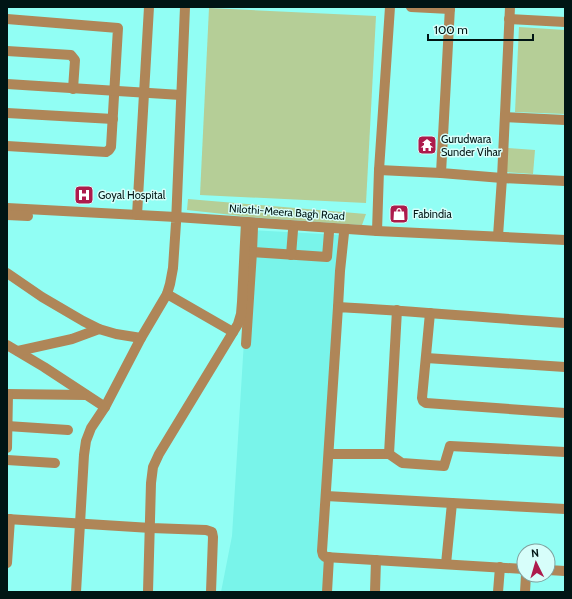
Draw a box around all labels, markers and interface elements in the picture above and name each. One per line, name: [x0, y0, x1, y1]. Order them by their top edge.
scale bar: [428, 16, 533, 42]
text: 100 m: [434, 22, 468, 37]
place label: Gurudwara Sunder Vihar: [441, 132, 502, 159]
temple icon: Gurudwara Sunder Vihar: [416, 134, 438, 156]
hospital icon: Goyal Hospital: [73, 184, 95, 206]
place label: Goyal Hospital: [98, 188, 166, 202]
street label: Nilothi-Meera Bagh Road: [229, 201, 345, 223]
shop icon: Fabindia: [388, 203, 410, 225]
place label: Fabindia: [413, 207, 452, 221]
north arrow: [516, 543, 556, 583]
text: N: [531, 546, 540, 560]

